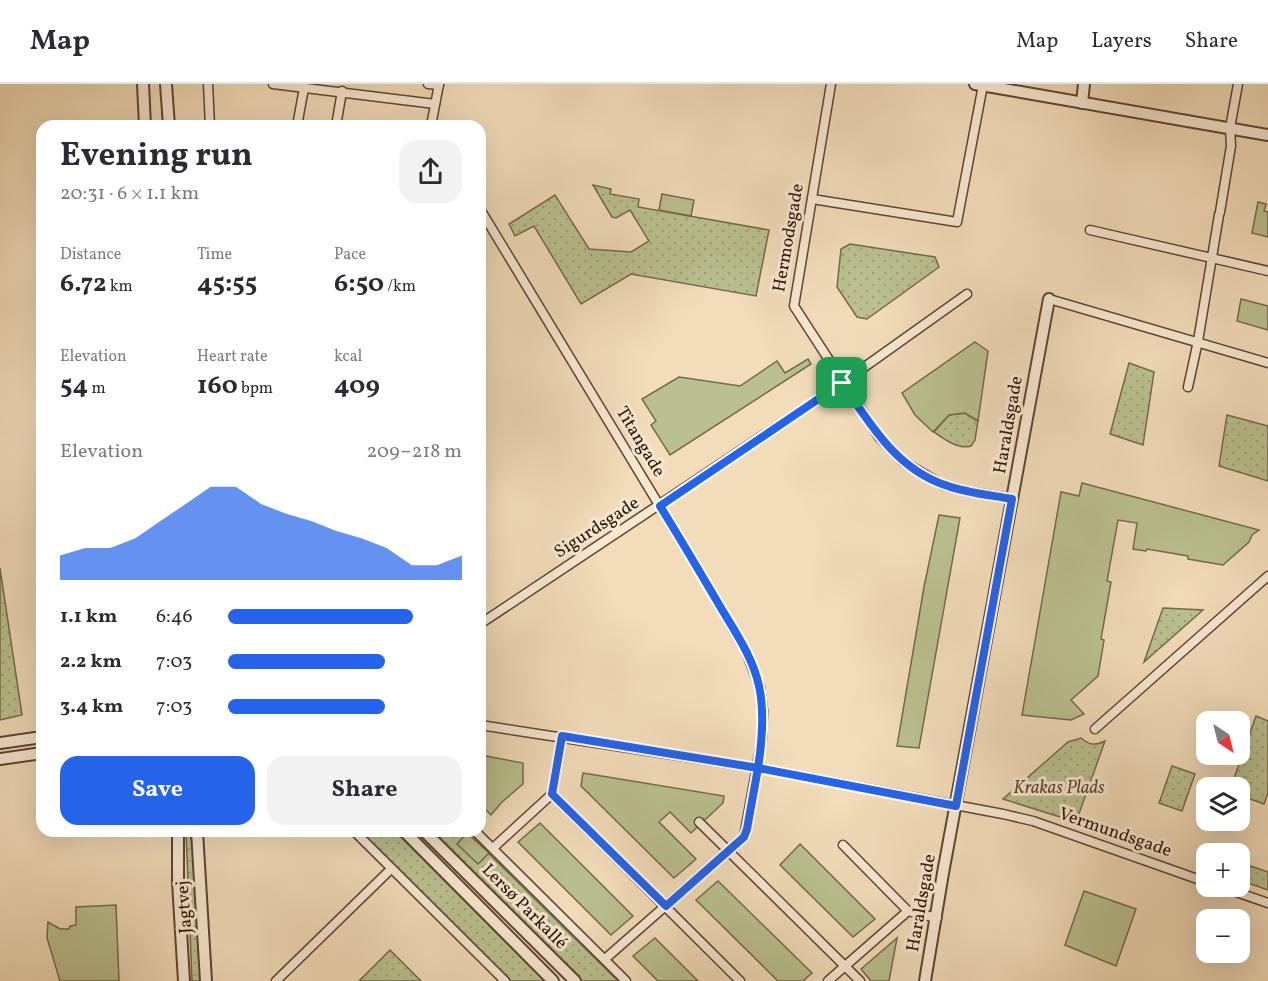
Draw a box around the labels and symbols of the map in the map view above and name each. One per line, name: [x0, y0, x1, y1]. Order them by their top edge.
street label: Hermodsgade: [767, 182, 811, 294]
pin: [816, 357, 867, 408]
street label: Haraldsgade: [988, 374, 1030, 476]
street label: Titangade: [609, 402, 671, 482]
street label: Sigurdsgade: [550, 491, 644, 565]
north arrow: [1196, 711, 1250, 765]
park label: Krakas Plads: [1013, 776, 1105, 801]
street label: Vermundsgade: [1055, 802, 1175, 864]
street label: Haraldsgade: [901, 852, 943, 954]
street label: Lersø Parkallé: [476, 859, 572, 955]
street label: Jagtvej: [171, 880, 199, 934]

